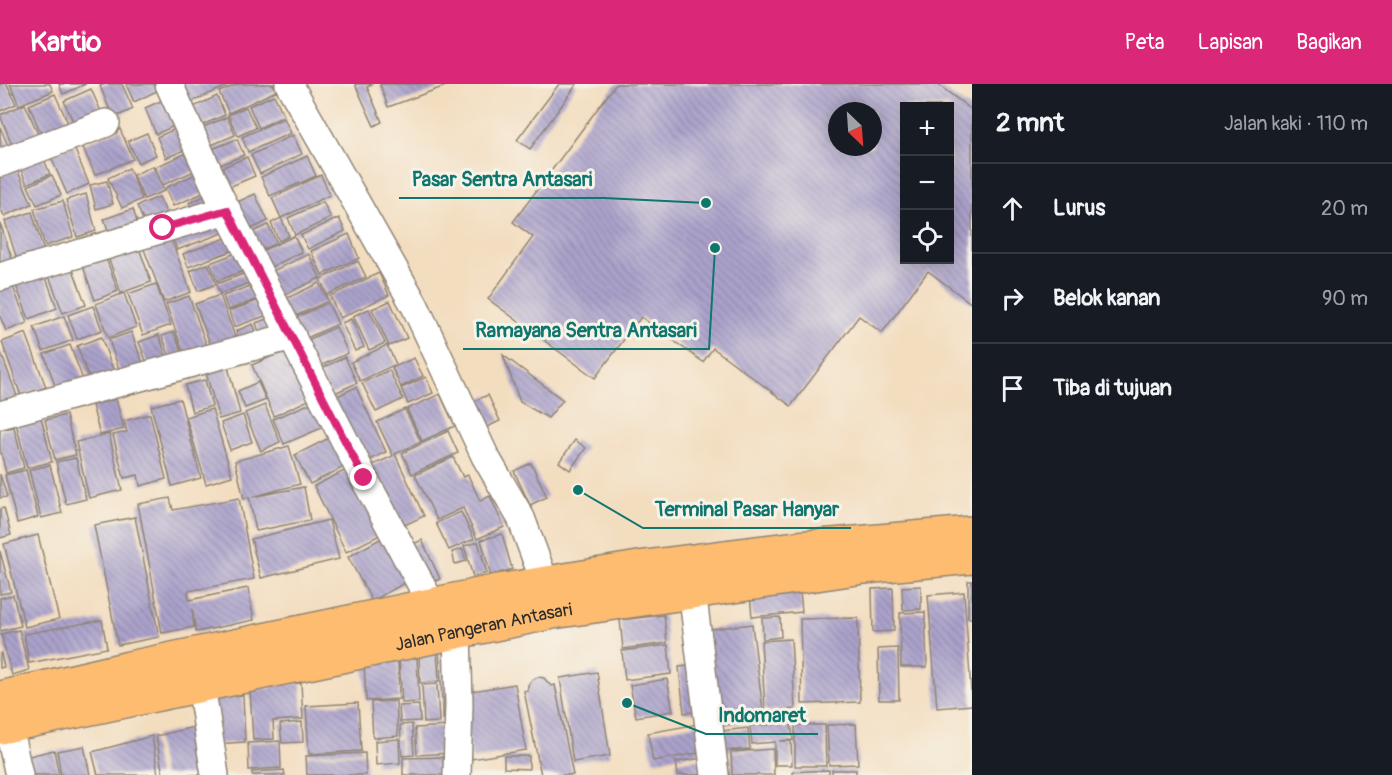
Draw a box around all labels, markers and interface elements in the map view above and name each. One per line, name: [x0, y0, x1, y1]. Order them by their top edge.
text: Kartio: [30, 25, 101, 60]
text: Peta: [1124, 29, 1165, 56]
text: Lapisan: [1198, 29, 1263, 56]
text: Bagikan: [1296, 29, 1362, 56]
north arrow: [828, 102, 882, 156]
map controls: [900, 102, 954, 264]
button: +: [900, 102, 954, 156]
text: 2 mnt: [996, 107, 1064, 139]
text: Jalan kaki · 110 m: [1224, 111, 1368, 136]
button: −: [900, 156, 954, 210]
callout: Pasar Sentra Antasari: [399, 160, 604, 198]
text: Pasar Sentra Antasari: [412, 167, 593, 192]
icon: ahead: [996, 192, 1029, 225]
text: Lurus: [1053, 194, 1105, 222]
text: 20 m: [1321, 196, 1368, 221]
button: locate: [900, 210, 954, 264]
route start: [149, 214, 175, 240]
icon: right: [996, 282, 1029, 315]
text: Belok kanan: [1053, 284, 1161, 312]
text: 90 m: [1322, 286, 1368, 311]
callout: Ramayana Sentra Antasari: [463, 311, 709, 349]
text: Ramayana Sentra Antasari: [475, 318, 697, 343]
icon: arrive: [996, 372, 1029, 405]
text: Tiba di tujuan: [1053, 374, 1172, 402]
route end: [350, 464, 376, 490]
callout: Terminal Pasar Hanyar: [643, 490, 851, 528]
text: Terminal Pasar Hanyar: [654, 497, 840, 522]
street label: Jalan Pangeran Antasari: [393, 598, 574, 656]
callout: Indomaret: [706, 696, 818, 734]
text: Indomaret: [718, 703, 807, 728]

